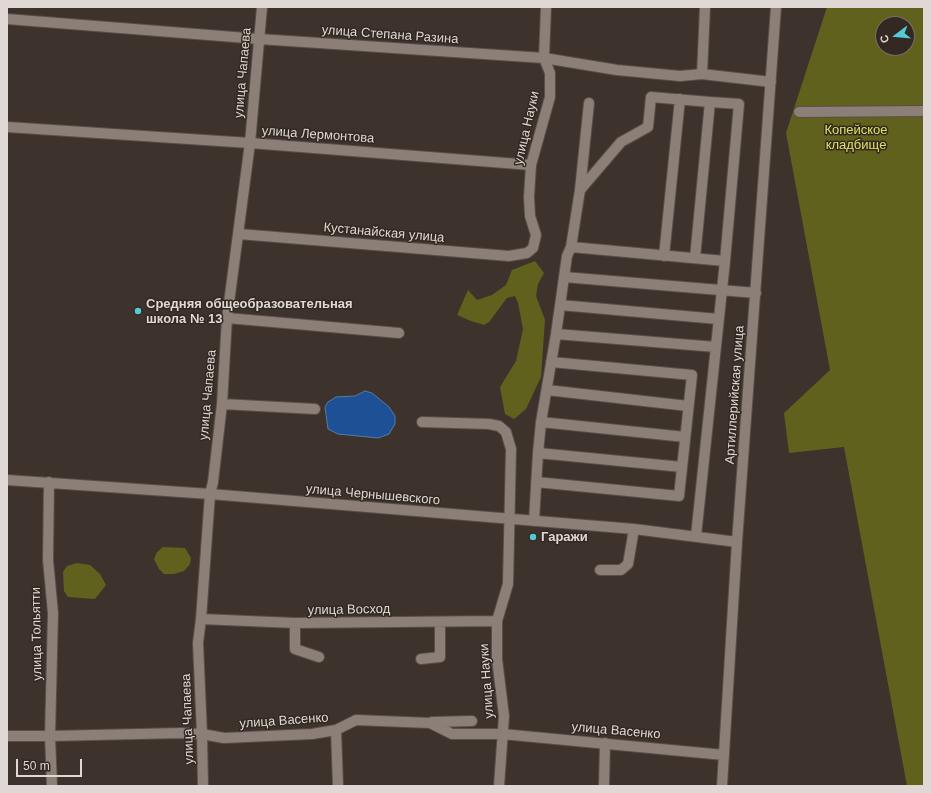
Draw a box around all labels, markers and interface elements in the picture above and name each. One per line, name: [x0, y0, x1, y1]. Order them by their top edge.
north arrow: [875, 16, 915, 56]
street label: улица Степана Разина: [321, 22, 459, 48]
street label: улица Чапаева: [231, 27, 255, 119]
text: С: [878, 34, 891, 45]
street label: улица Науки: [511, 90, 543, 166]
park label: Копейское кладбище: [824, 122, 888, 153]
street label: улица Лермонтова: [261, 123, 375, 147]
street label: Кустанайская улица: [323, 220, 445, 246]
place label: Средняя общеобразовательная школа № 13: [146, 296, 353, 327]
marker: Средняя общеобразовательная школа № 13: [133, 306, 143, 316]
street label: Артиллерийская улица: [722, 325, 748, 465]
street label: улица Чапаева: [196, 349, 220, 441]
street label: улица Чернышевского: [305, 481, 441, 509]
place label: Гаражи: [541, 529, 588, 545]
marker: Гаражи: [528, 532, 538, 542]
street label: улица Тольятти: [28, 587, 46, 681]
street label: улица Восход: [308, 601, 390, 619]
street label: улица Науки: [477, 643, 497, 719]
street label: улица Чапаева: [179, 673, 197, 765]
street label: улица Васенко: [239, 710, 329, 732]
street label: улица Васенко: [571, 719, 661, 743]
scale bar: [18, 751, 84, 777]
text: 50 m: [23, 759, 50, 773]

